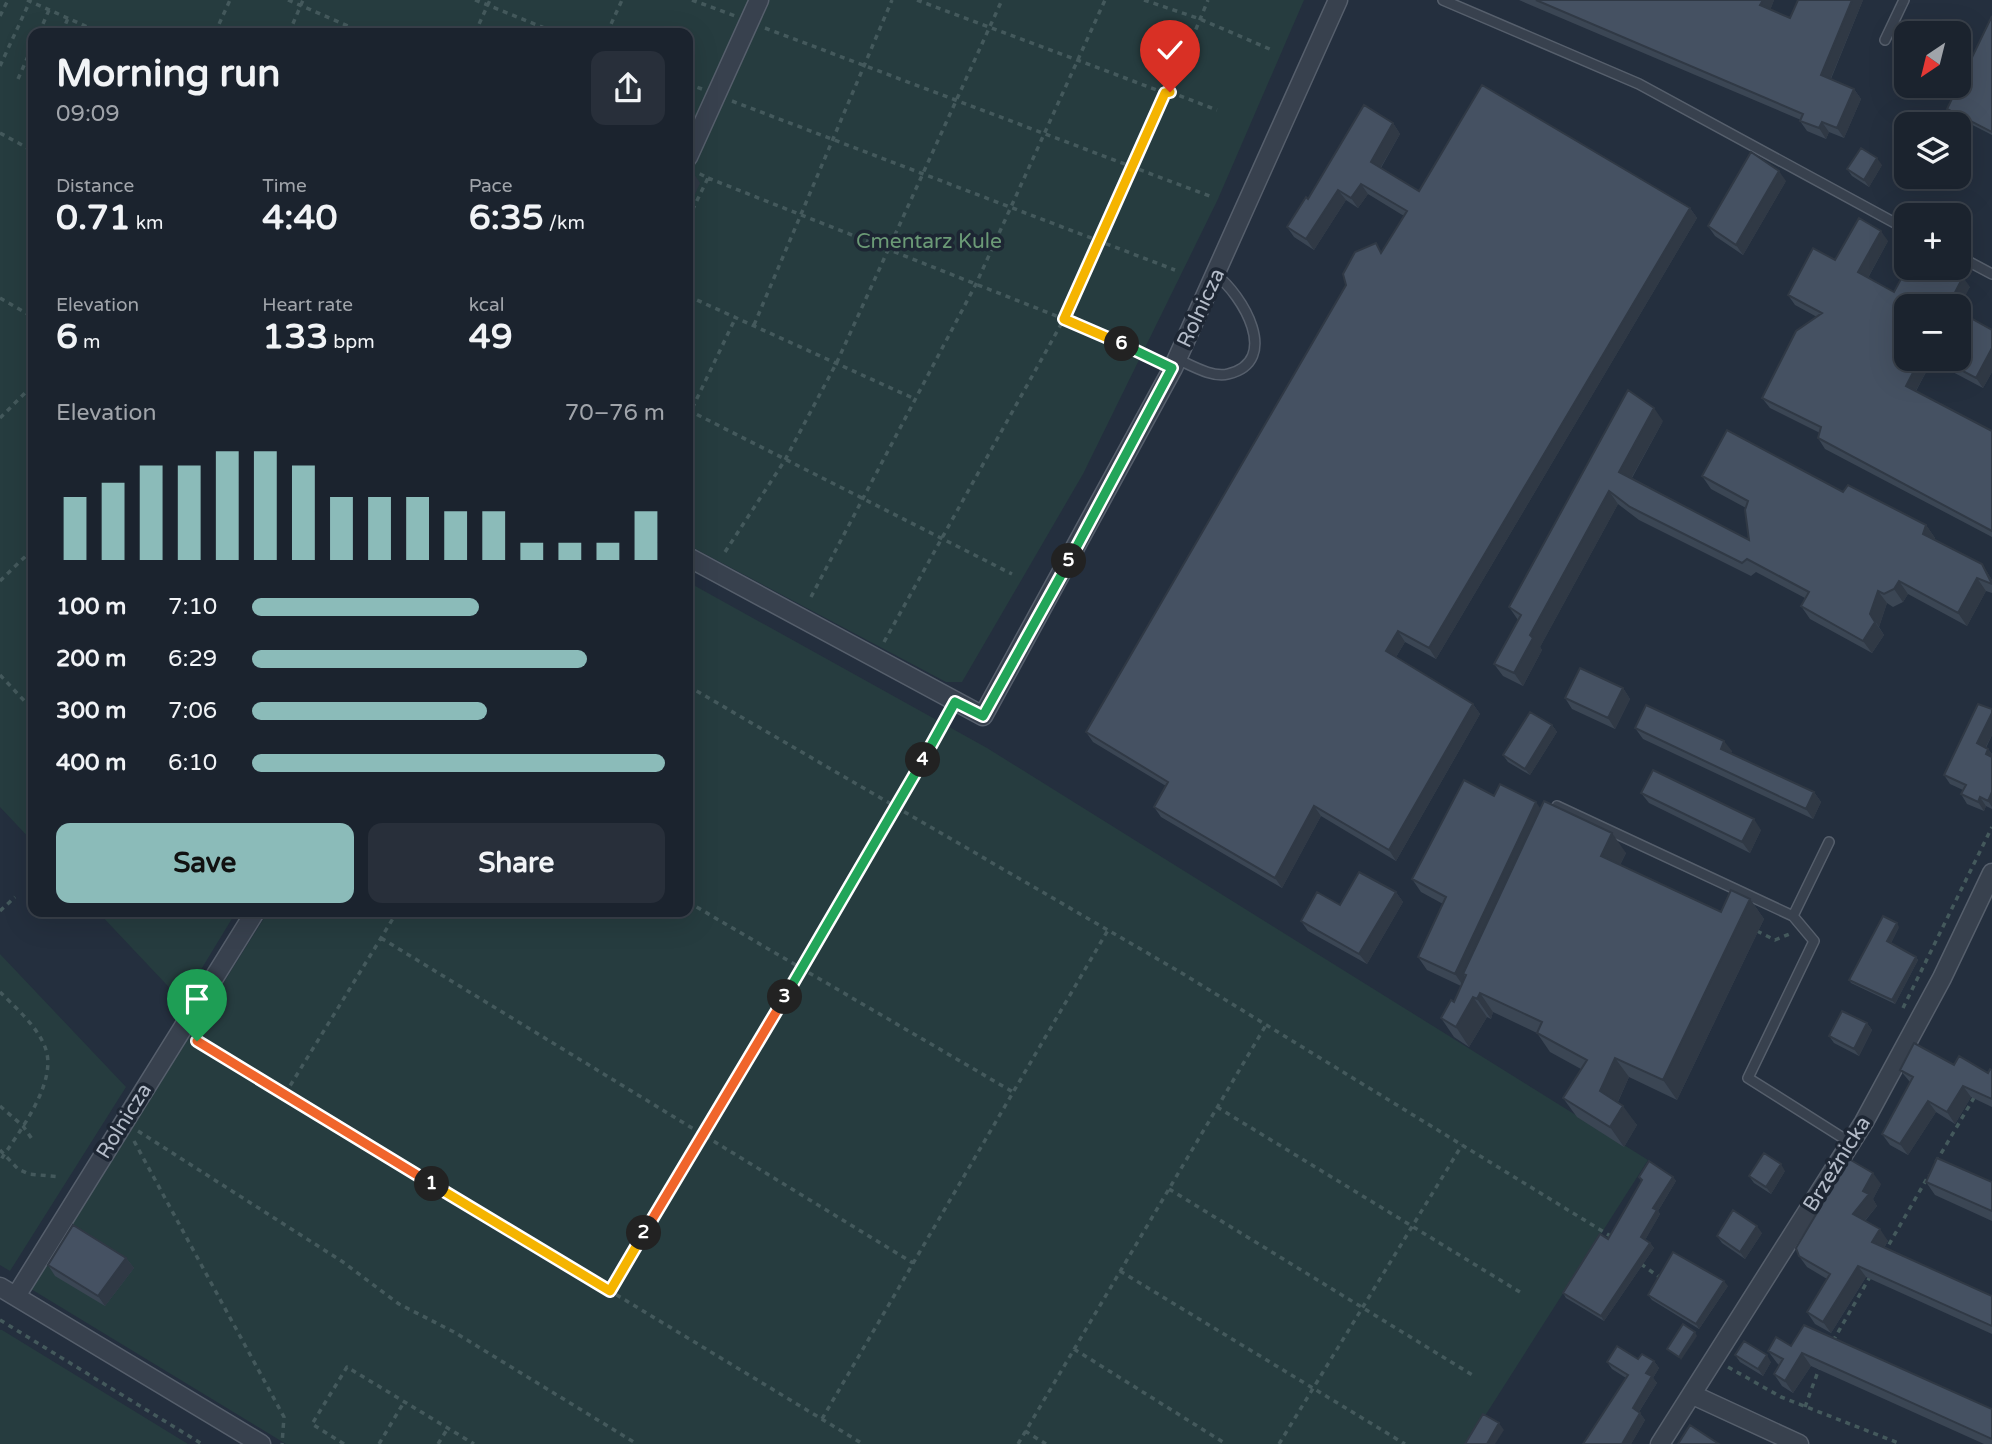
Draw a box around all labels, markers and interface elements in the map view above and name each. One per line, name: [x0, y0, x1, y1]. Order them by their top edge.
pin: [1140, 20, 1200, 92]
north arrow: [1894, 21, 1970, 98]
map controls: [1894, 21, 1971, 371]
icon: check: [1151, 31, 1189, 69]
text: Morning run: [56, 51, 280, 97]
button: share: [591, 51, 665, 125]
text: 09:09: [56, 100, 120, 128]
button: layers: [1894, 112, 1971, 189]
text: Distance: [56, 175, 134, 197]
text: Time: [262, 175, 307, 197]
text: Pace: [469, 175, 512, 197]
text: 0.71: [56, 197, 131, 239]
text: 4:40: [262, 197, 337, 239]
text: 6:35: [469, 197, 544, 239]
button: +: [1894, 203, 1971, 280]
text: km: [131, 212, 163, 234]
text: /km: [544, 212, 585, 234]
park label: Cmentarz Kule: [856, 229, 1002, 254]
street label: Rolnicza: [1172, 264, 1230, 352]
text: Elevation: [56, 294, 139, 316]
text: Heart rate: [262, 294, 353, 316]
text: kcal: [469, 294, 504, 316]
button: −: [1894, 294, 1971, 371]
text: 6: [56, 316, 78, 358]
text: 133: [262, 316, 328, 358]
text: 49: [469, 316, 513, 358]
pin: 6: [1104, 326, 1140, 362]
text: m: [78, 331, 100, 353]
text: bpm: [328, 331, 375, 353]
text: 6: [1116, 332, 1127, 354]
text: Elevation: [56, 399, 157, 427]
text: 70–76 m: [565, 399, 665, 427]
pin: 5: [1052, 544, 1086, 578]
text: 5: [1063, 549, 1074, 571]
text: 100 m: [56, 593, 126, 621]
text: 7:10: [168, 593, 217, 621]
text: 200 m: [56, 645, 126, 673]
text: 6:29: [168, 645, 217, 673]
text: 300 m: [56, 697, 126, 725]
text: 7:06: [168, 697, 217, 725]
pin: 4: [906, 742, 940, 778]
text: 4: [917, 748, 928, 770]
text: 400 m: [56, 749, 126, 777]
text: 6:10: [168, 749, 217, 777]
button: Save: [56, 823, 354, 903]
button: Share: [368, 823, 665, 903]
pin: [167, 969, 227, 1041]
pin: 3: [768, 979, 802, 1014]
icon: arrive: [178, 980, 216, 1018]
text: 3: [779, 985, 790, 1007]
street label: Rolnicza: [91, 1079, 157, 1163]
street label: Brzeźnicka: [1798, 1112, 1876, 1216]
pin: 1: [414, 1166, 450, 1202]
text: 1: [426, 1172, 437, 1194]
pin: 2: [626, 1216, 662, 1250]
text: 2: [638, 1221, 649, 1243]

